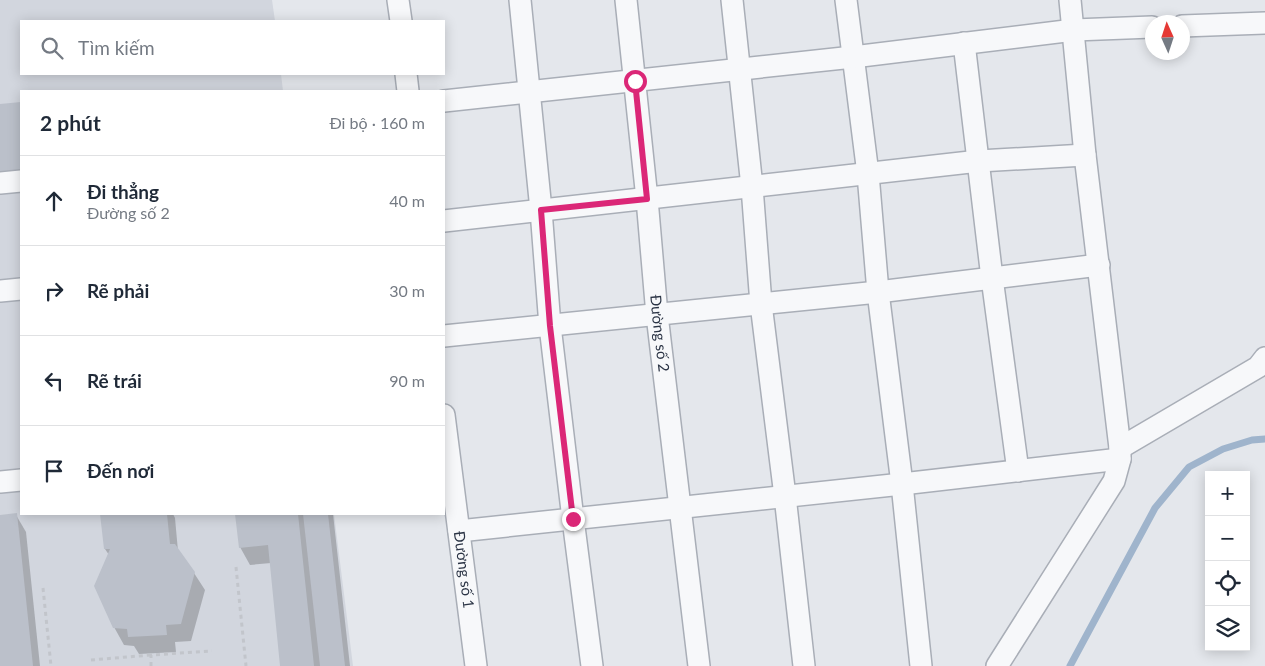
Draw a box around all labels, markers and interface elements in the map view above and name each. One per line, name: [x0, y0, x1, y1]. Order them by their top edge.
north arrow: [1145, 15, 1190, 60]
search box: [20, 20, 445, 75]
icon: search: [38, 34, 66, 62]
text: Tìm kiếm: [78, 36, 155, 59]
route start: [624, 70, 647, 93]
text: 2 phút: [40, 110, 101, 135]
text: Đi bộ · 160 m: [329, 113, 425, 132]
text: Đi thẳng: [87, 180, 159, 203]
icon: ahead: [40, 187, 68, 215]
text: 40 m: [389, 191, 425, 210]
text: Đường số 2: [87, 203, 170, 222]
icon: right: [40, 277, 68, 305]
text: Rẽ phải: [87, 279, 149, 302]
text: 30 m: [389, 281, 425, 300]
street label: Đường số 2: [647, 294, 674, 373]
icon: left: [40, 367, 68, 395]
text: Rẽ trái: [87, 369, 142, 392]
text: 90 m: [389, 371, 425, 390]
icon: arrive: [40, 457, 68, 485]
text: Đến nơi: [87, 459, 154, 482]
map controls: [1205, 471, 1250, 651]
button: +: [1205, 471, 1250, 516]
route end: [562, 508, 585, 531]
button: −: [1205, 516, 1250, 561]
street label: Đường số 1: [451, 530, 479, 609]
button: locate: [1205, 561, 1250, 606]
button: layers: [1205, 606, 1250, 651]

